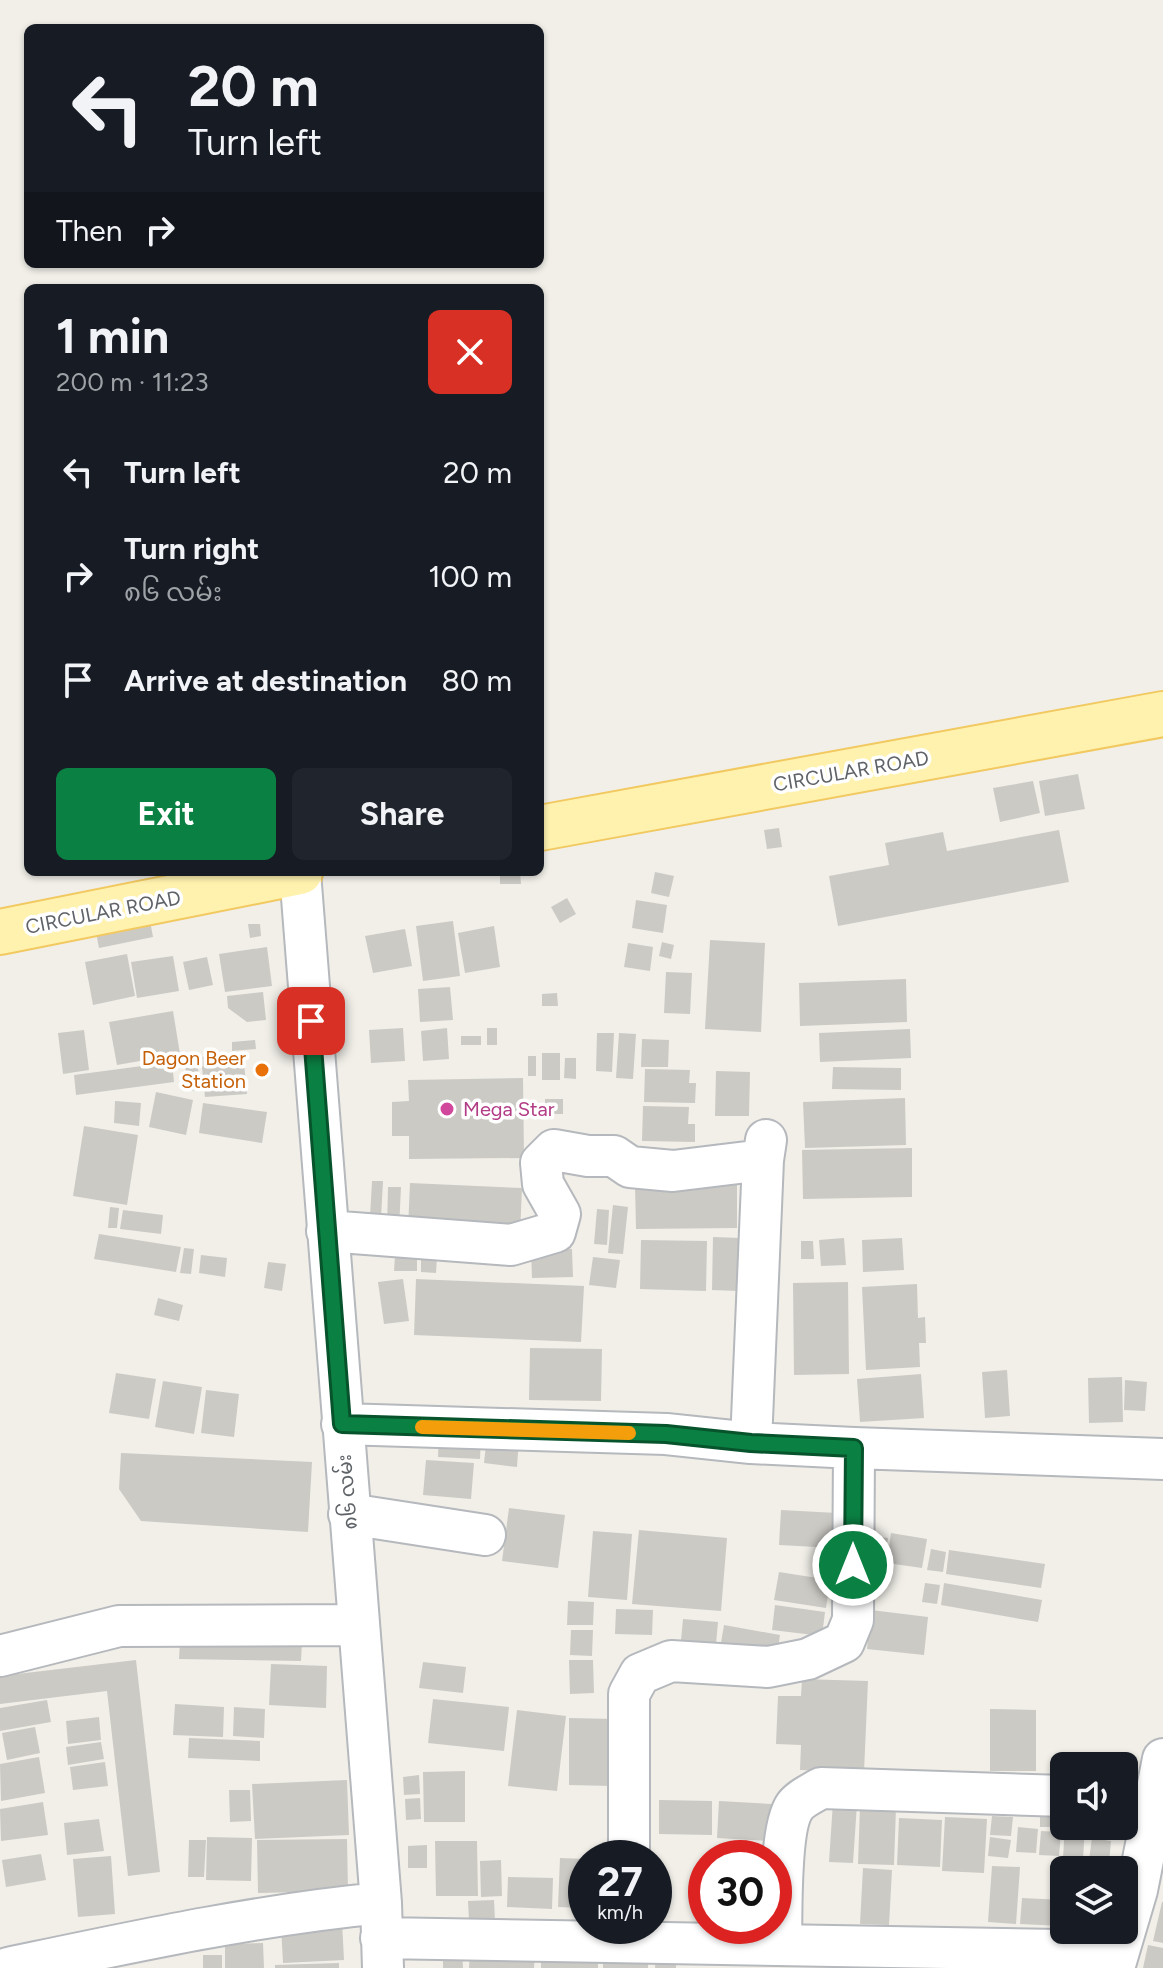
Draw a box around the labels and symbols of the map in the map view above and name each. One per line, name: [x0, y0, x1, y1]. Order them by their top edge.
street label: CIRCULAR ROAD: [771, 745, 931, 797]
street label: CIRCULAR ROAD: [23, 885, 183, 939]
pin: [277, 987, 345, 1055]
place label: Dagon Beer Station: [142, 1046, 246, 1093]
marker: Dagon Beer Station: [253, 1061, 271, 1079]
place label: Mega Star: [463, 1097, 555, 1121]
marker: Mega Star: [438, 1100, 456, 1118]
street label: ၈၆ လမ်း: [330, 1453, 362, 1531]
position arrow: [811, 1523, 895, 1607]
speed limit sign: 30: [688, 1840, 792, 1944]

